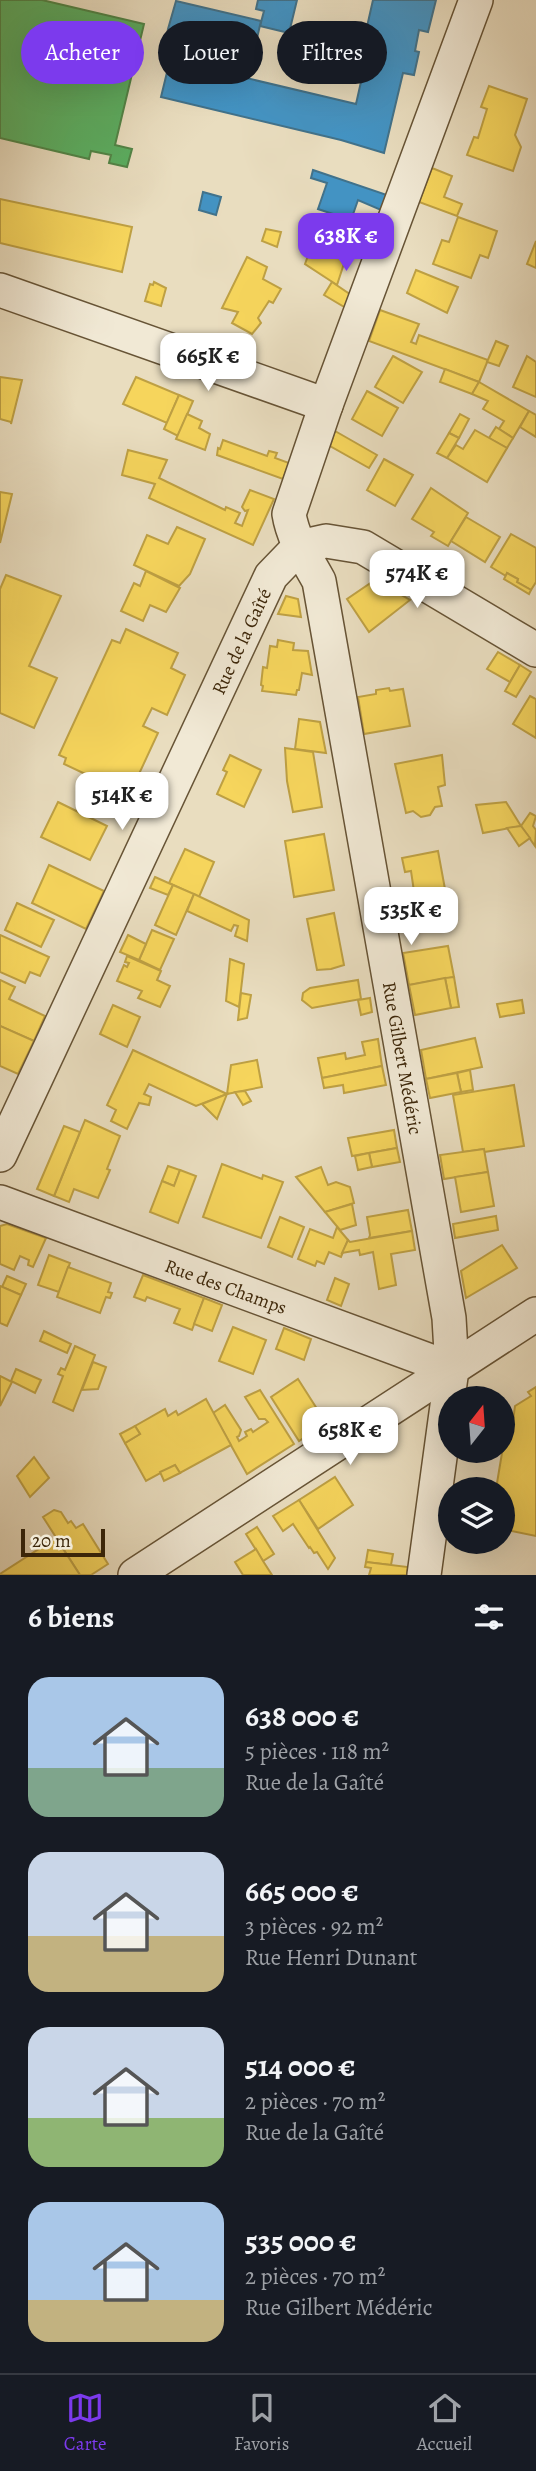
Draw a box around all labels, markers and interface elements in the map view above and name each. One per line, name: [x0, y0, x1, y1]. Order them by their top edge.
chip: Acheter: [21, 21, 144, 84]
chip: Louer: [158, 21, 263, 84]
chip: Filtres: [277, 21, 387, 84]
pin: 638K €: [289, 214, 403, 273]
text: 638K €: [314, 220, 378, 251]
pin: 665K €: [151, 334, 265, 393]
text: 665K €: [176, 340, 240, 371]
pin: 574K €: [360, 550, 474, 610]
text: 574K €: [386, 557, 448, 588]
street label: Rue de la Gaîté: [206, 584, 278, 699]
pin: 514K €: [65, 772, 179, 832]
text: 514K €: [91, 779, 153, 810]
pin: 535K €: [354, 888, 468, 947]
text: 535K €: [380, 894, 442, 925]
street label: Rue Gilbert Médéric: [376, 980, 428, 1137]
street label: Rue des Champs: [161, 1253, 290, 1321]
north arrow: [438, 1386, 514, 1463]
map controls: [438, 1386, 515, 1554]
pin: 658K €: [293, 1408, 407, 1467]
text: 658K €: [318, 1414, 382, 1445]
button: layers: [438, 1477, 515, 1554]
scale bar: [21, 1526, 105, 1558]
text: 20 m: [32, 1528, 71, 1554]
text: 6 biens: [28, 1597, 114, 1637]
icon: filters: [470, 1598, 508, 1636]
text: 638 000 €: [245, 1696, 359, 1736]
icon: home: [84, 1705, 168, 1789]
text: 5 pièces · 118 m²: [245, 1736, 389, 1767]
text: Rue de la Gaîté: [245, 1767, 384, 1798]
text: 665 000 €: [245, 1871, 359, 1911]
icon: home: [84, 1880, 168, 1964]
text: 3 pièces · 92 m²: [245, 1911, 383, 1942]
text: Rue Henri Dunant: [245, 1942, 417, 1973]
text: 514 000 €: [245, 2046, 356, 2086]
icon: home: [84, 2055, 168, 2139]
text: 2 pièces · 70 m²: [245, 2086, 385, 2117]
text: Rue de la Gaîté: [245, 2117, 384, 2148]
text: 535 000 €: [245, 2221, 356, 2261]
icon: home: [84, 2230, 168, 2314]
text: 2 pièces · 70 m²: [245, 2261, 385, 2292]
text: Rue Gilbert Médéric: [245, 2292, 433, 2323]
tab: Carte: [64, 2389, 107, 2457]
tab: Favoris: [234, 2389, 289, 2457]
tab: Accueil: [417, 2389, 472, 2457]

